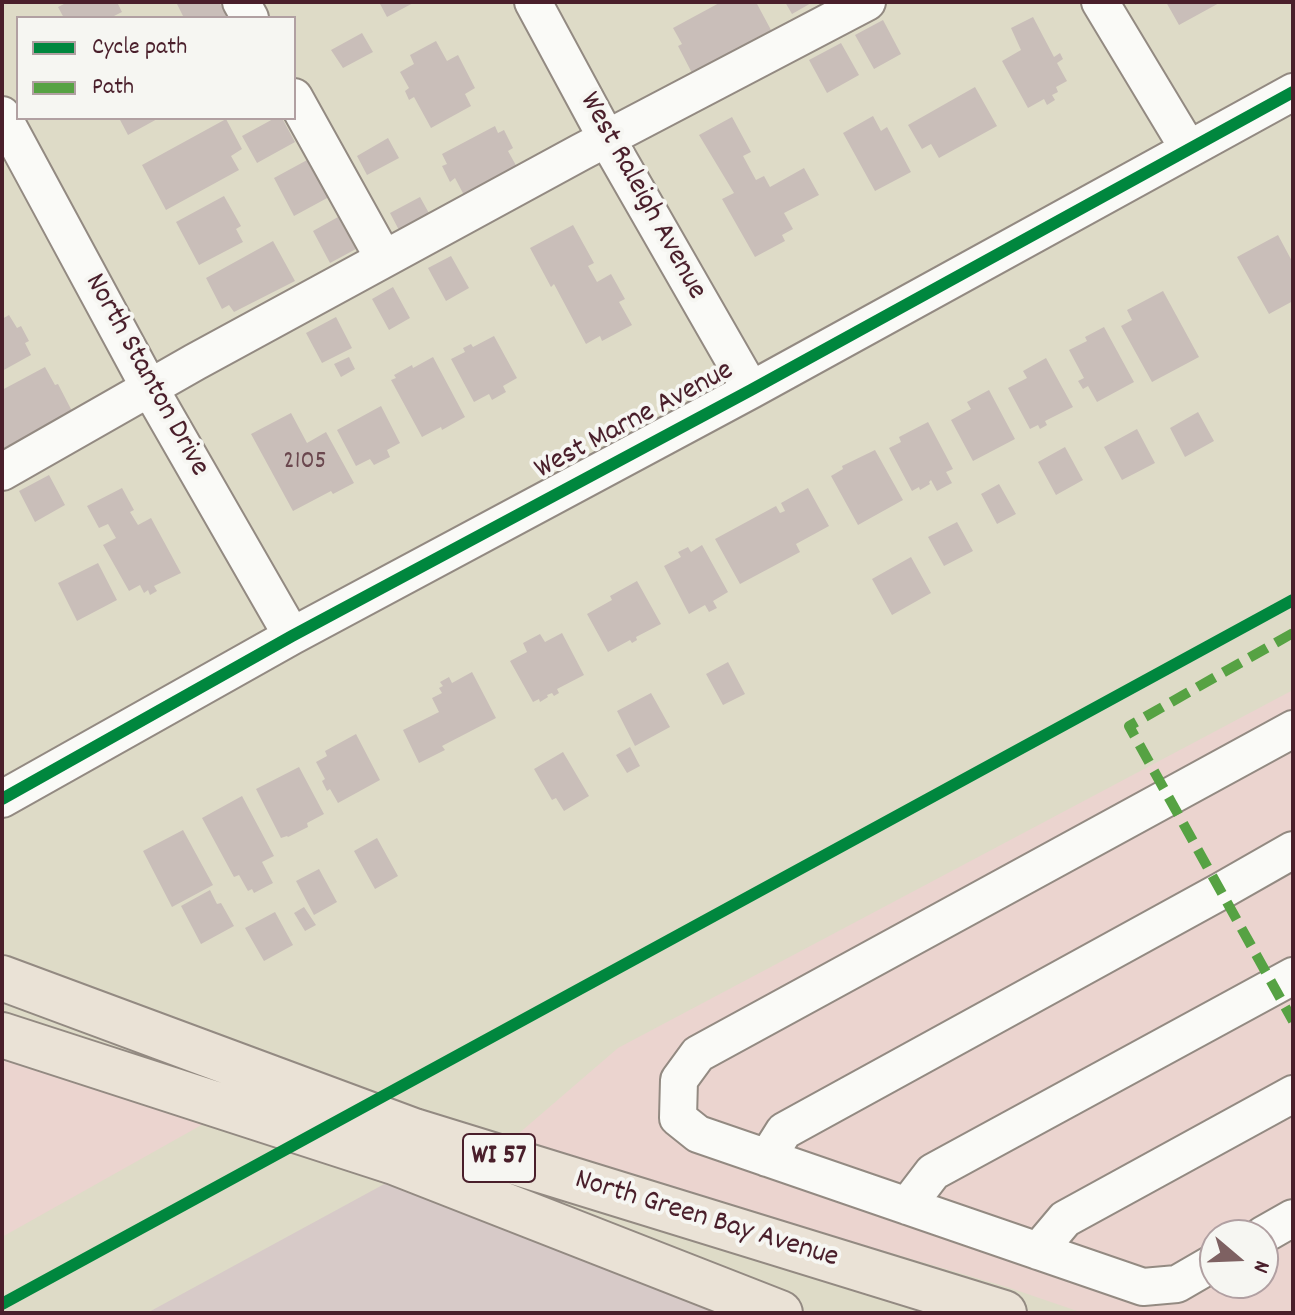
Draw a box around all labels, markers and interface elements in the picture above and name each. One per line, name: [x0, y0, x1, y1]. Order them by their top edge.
legend: [16, 16, 296, 120]
text: Cycle path: [92, 31, 187, 65]
text: Path: [92, 71, 134, 105]
street label: West Raleigh Avenue: [569, 87, 713, 307]
street label: North Stanton Drive: [74, 268, 216, 484]
street label: West Marne Avenue: [530, 355, 740, 489]
house number: 2105: [283, 447, 327, 479]
road number: WI 57: [463, 1134, 535, 1182]
street label: North Green Bay Avenue: [570, 1164, 842, 1278]
north arrow: [1199, 1219, 1279, 1299]
text: N: [1244, 1256, 1277, 1277]

